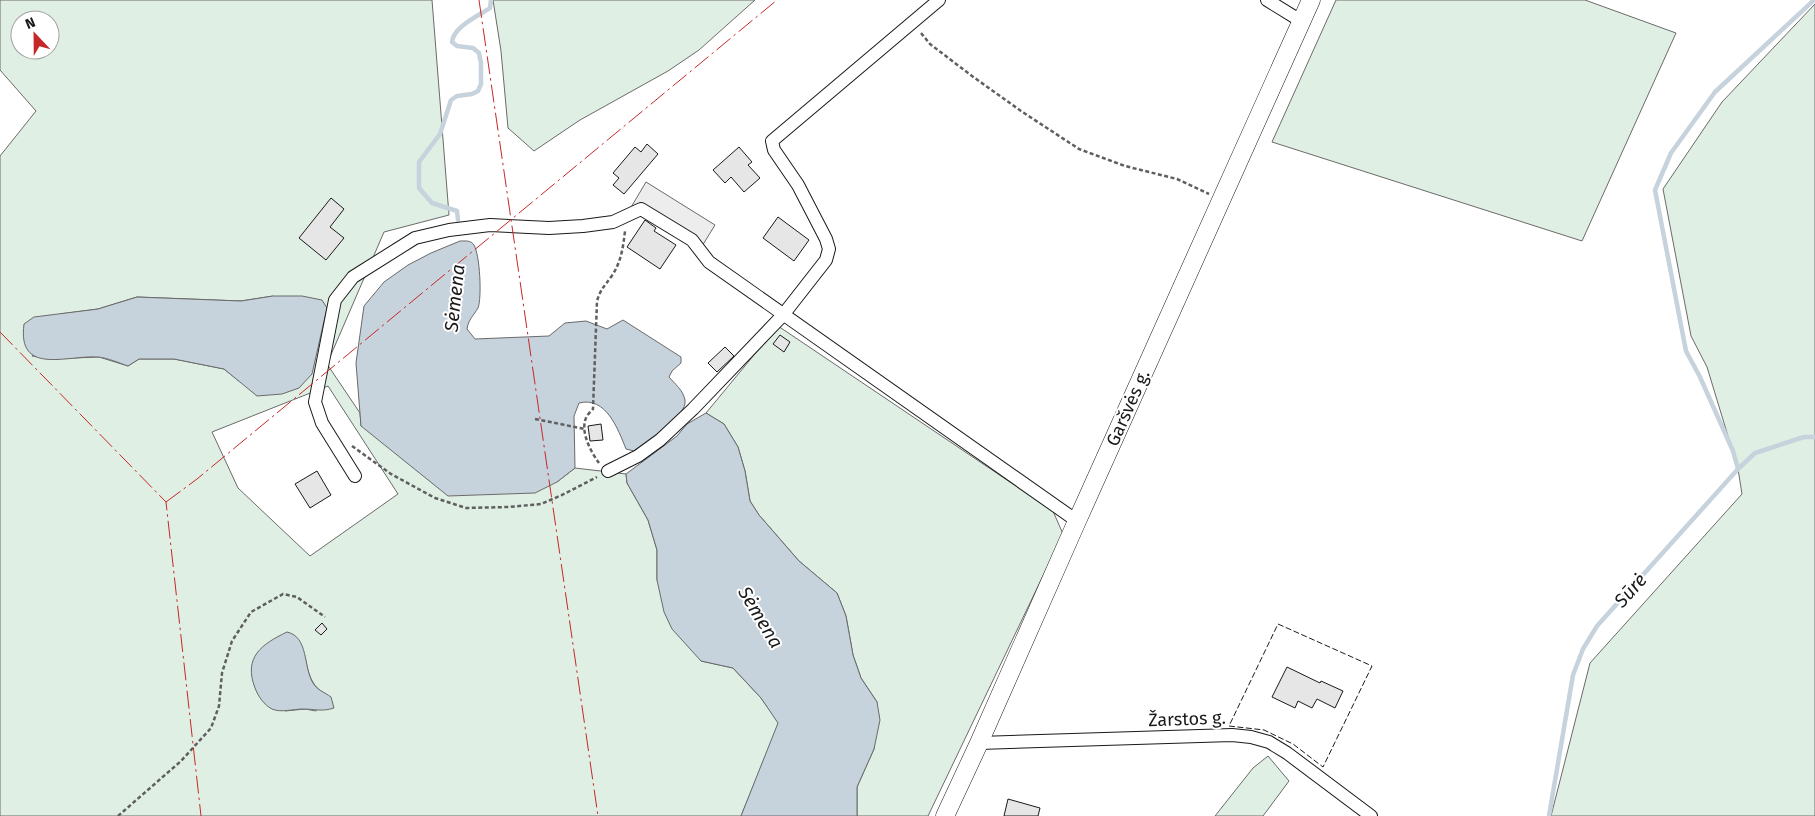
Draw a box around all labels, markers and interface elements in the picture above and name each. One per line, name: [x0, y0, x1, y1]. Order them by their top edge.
north arrow: [10, 10, 60, 60]
text: N: [23, 14, 38, 33]
water label: Sėmena: [439, 263, 469, 334]
street label: Garšvės g.: [1101, 366, 1155, 450]
water label: Sūrė: [1609, 569, 1652, 613]
water label: Sėmena: [733, 581, 788, 652]
street label: Žarstos g.: [1148, 707, 1226, 731]

